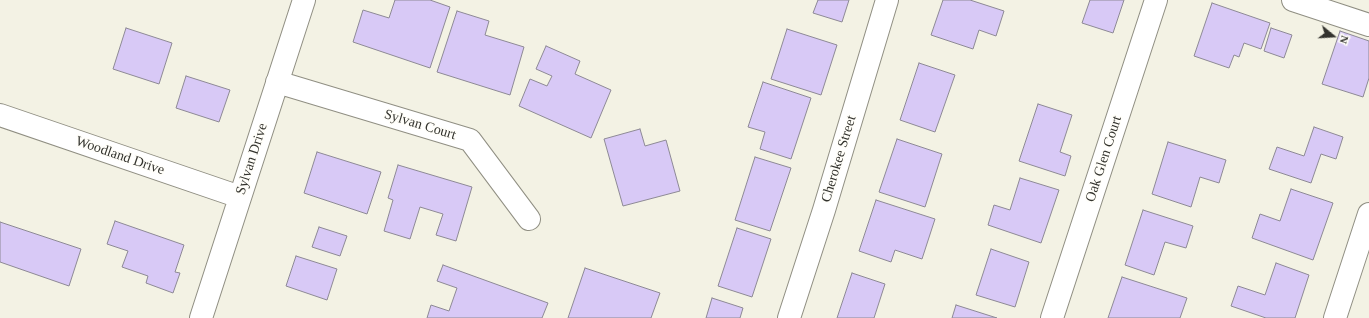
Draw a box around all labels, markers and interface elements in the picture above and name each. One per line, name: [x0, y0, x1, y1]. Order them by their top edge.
north arrow: [1313, 16, 1353, 56]
text: N: [1337, 34, 1351, 45]
street label: Sylvan Court: [382, 106, 458, 144]
street label: Cherokee Street: [818, 114, 860, 204]
street label: Oak Glen Court: [1082, 114, 1126, 204]
street label: Sylvan Drive: [233, 121, 271, 197]
street label: Woodland Drive: [74, 133, 166, 179]

